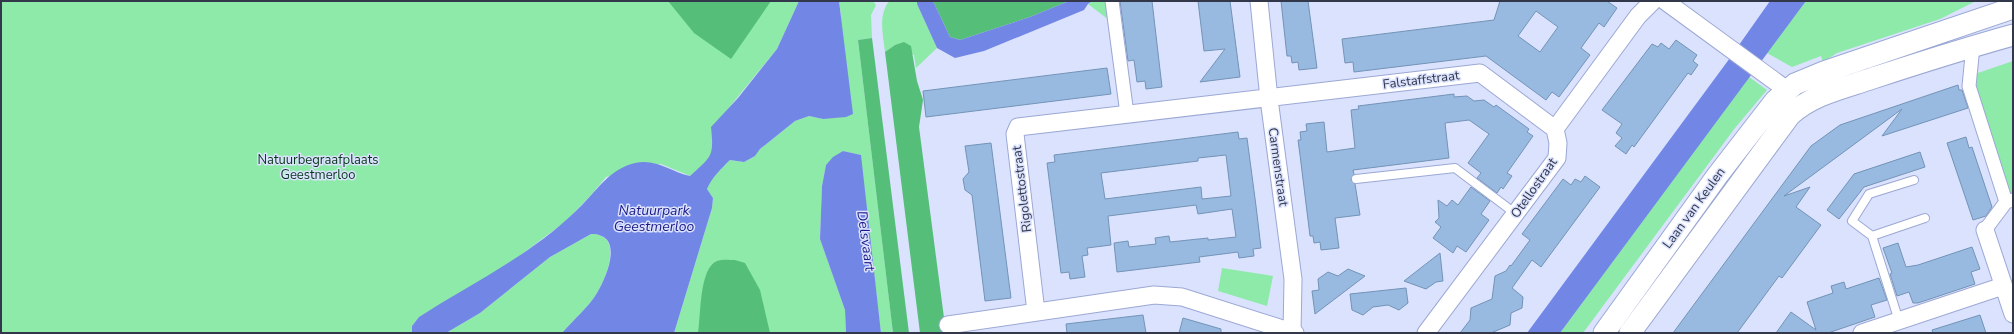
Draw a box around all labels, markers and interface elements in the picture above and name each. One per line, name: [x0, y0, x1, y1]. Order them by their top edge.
street label: Falstaffstraat: [1382, 66, 1461, 94]
street label: Carmenstraat: [1264, 127, 1292, 208]
street label: Rigolettostraat: [1008, 144, 1036, 233]
park label: Natuurbegraafplaats Geestmerloo: [257, 151, 379, 184]
street label: Otellostraat: [1507, 154, 1562, 222]
street label: Laan van Keulen: [1659, 164, 1729, 252]
water label: Natuurpark Geestmerloo: [614, 201, 695, 236]
water label: Delsvaart: [852, 210, 880, 273]

